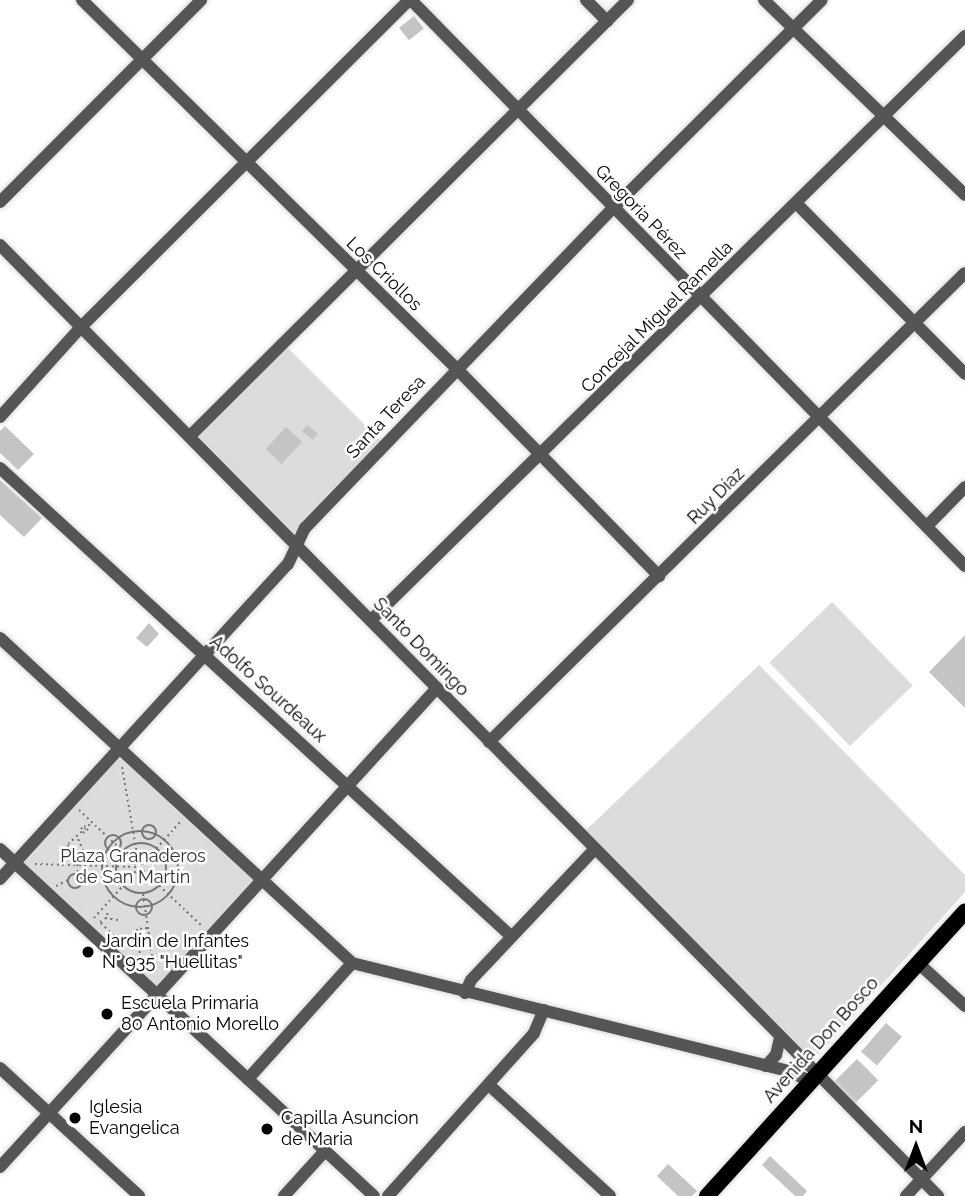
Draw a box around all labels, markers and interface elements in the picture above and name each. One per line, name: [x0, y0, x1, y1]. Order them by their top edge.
street label: Gregoria Pérez: [591, 160, 691, 264]
street label: Los Criollos: [342, 233, 426, 315]
street label: Concejal Miguel Ramella: [576, 236, 738, 398]
street label: Santa Teresa: [342, 371, 430, 463]
street label: Ruy Díaz: [683, 463, 749, 529]
street label: Santo Domingo: [369, 593, 473, 701]
street label: Adolfo Sourdeaux: [205, 631, 331, 747]
park label: Plaza Granaderos de San Martín: [60, 846, 206, 888]
place label: Jardín de Infantes N° 935 "Huellitas": [102, 931, 249, 974]
marker: Jardín de Infantes N° 935 "Huellitas": [80, 944, 96, 960]
street label: Avenida Don Bosco: [759, 973, 883, 1107]
place label: Escuela Primaria 80 Antonio Morello: [121, 993, 280, 1036]
marker: Escuela Primaria 80 Antonio Morello: [99, 1006, 115, 1022]
place label: Iglesia Evangelica: [89, 1097, 179, 1140]
place label: Capilla Asuncion de Maria: [281, 1108, 419, 1150]
marker: Iglesia Evangelica: [67, 1110, 83, 1126]
north arrow: [881, 1112, 951, 1182]
text: N: [909, 1115, 923, 1137]
marker: Capilla Asuncion de Maria: [259, 1121, 275, 1137]

